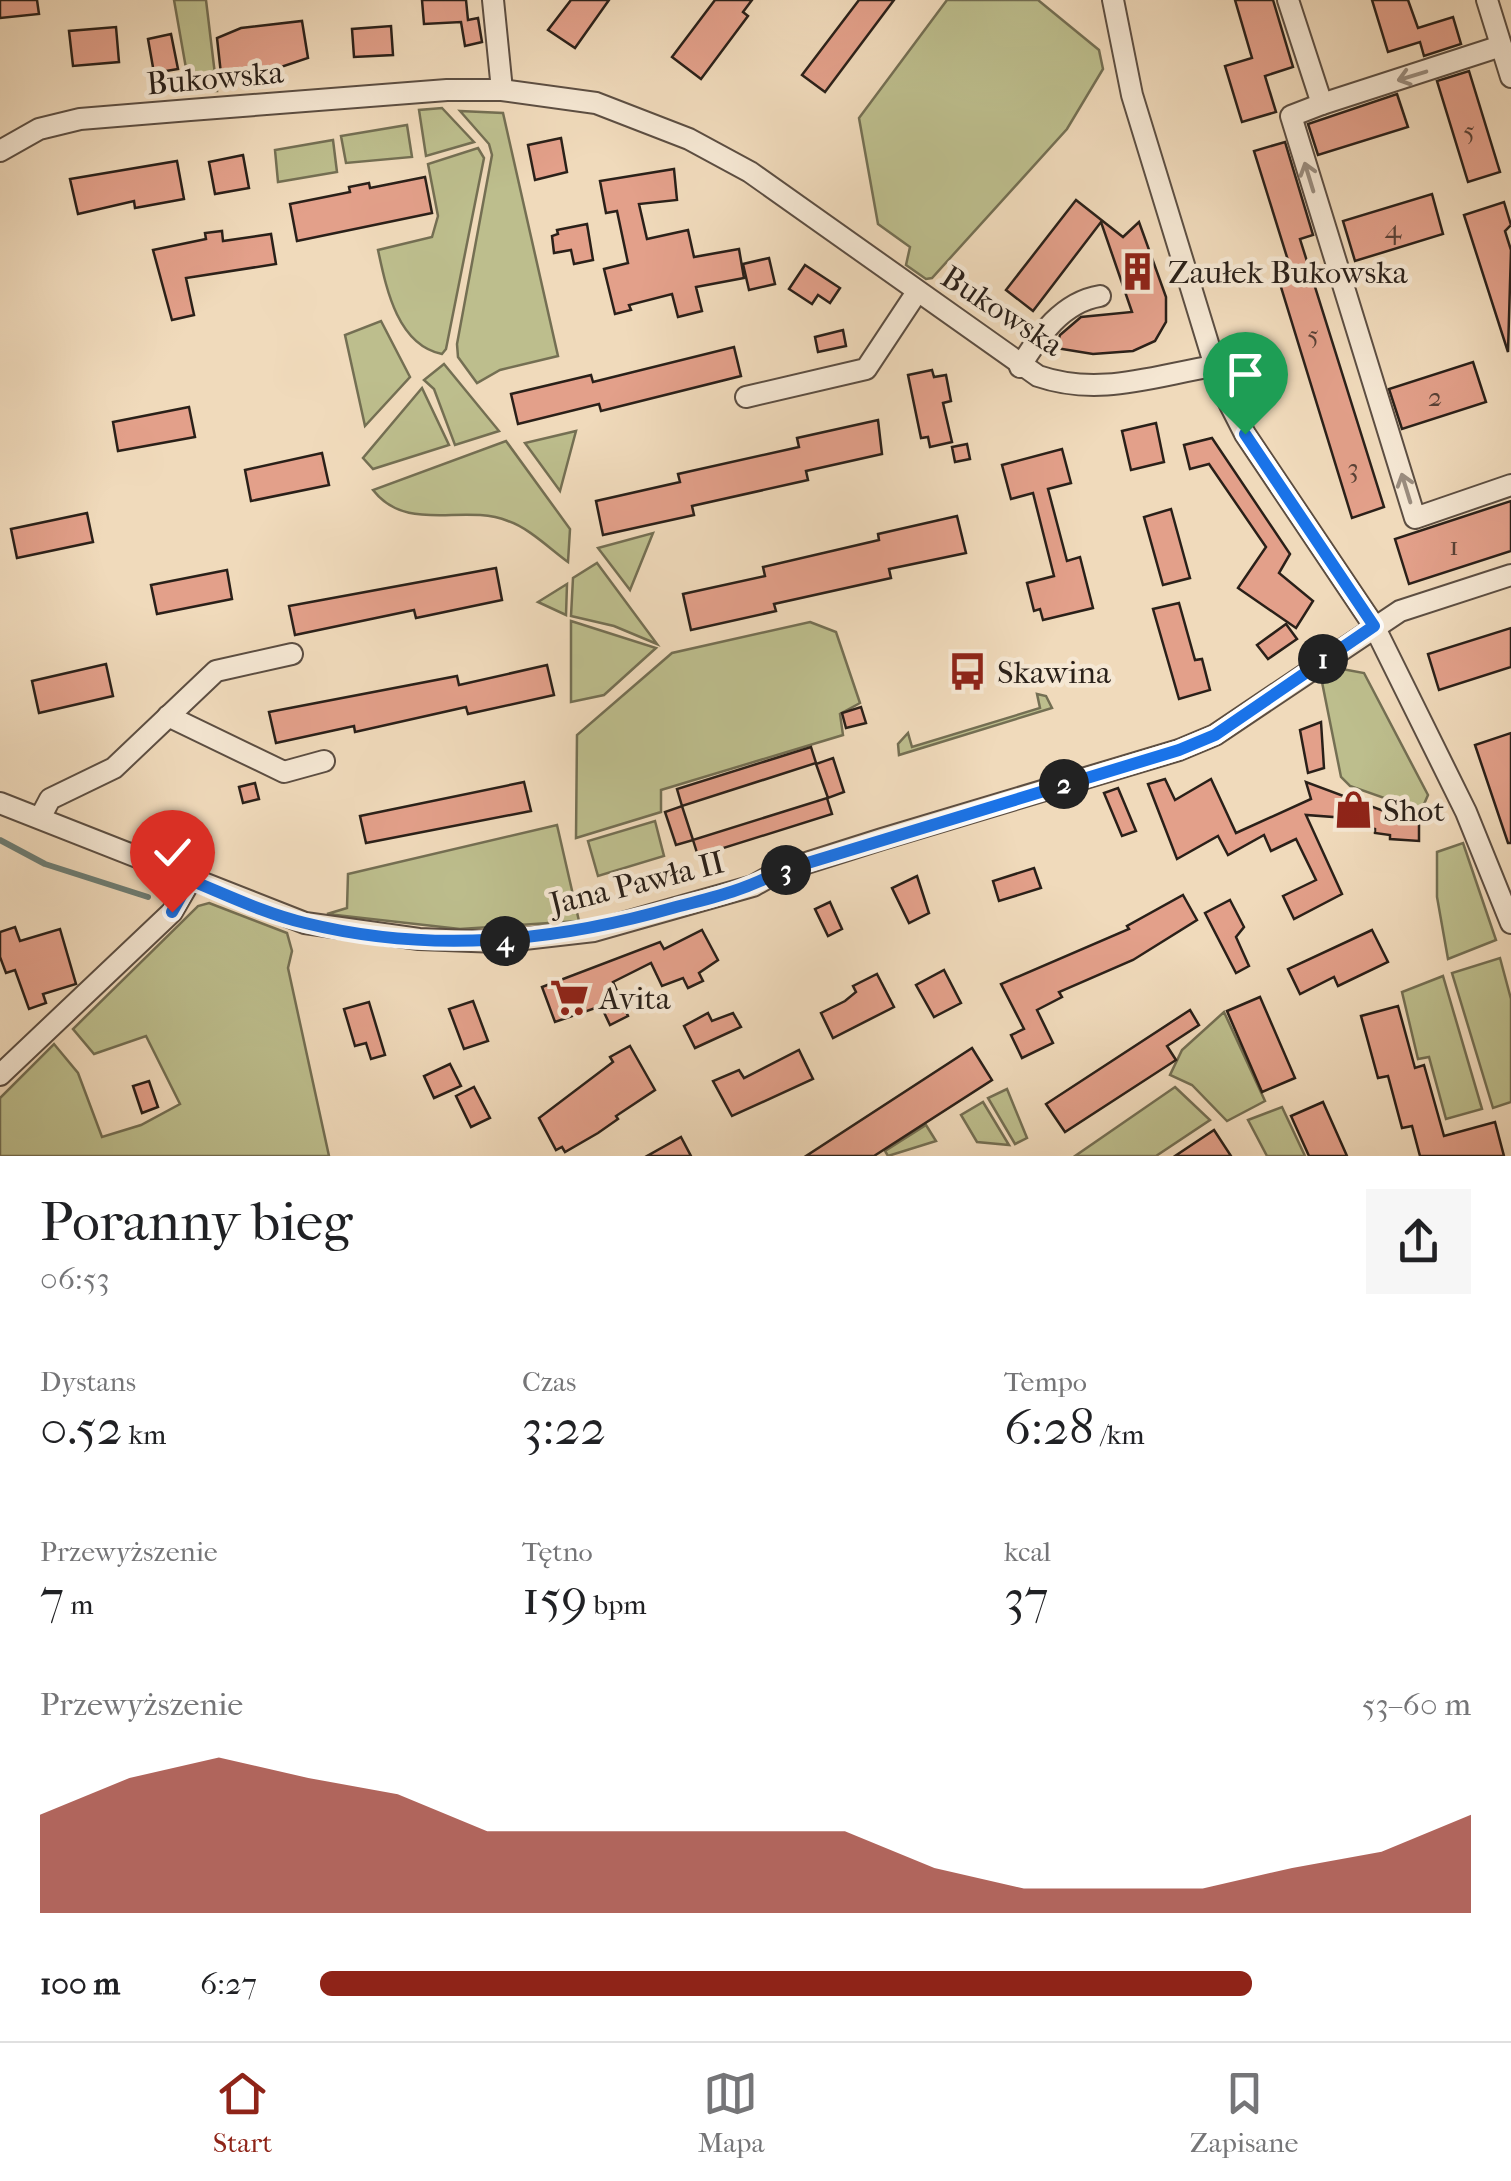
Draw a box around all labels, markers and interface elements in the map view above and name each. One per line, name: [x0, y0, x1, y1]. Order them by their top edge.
street label: Bukowska: [145, 53, 286, 102]
one-way arrow: [1397, 68, 1429, 86]
house number: 5: [1463, 114, 1475, 147]
one-way arrow: [1299, 162, 1317, 194]
house number: 4: [1385, 212, 1403, 245]
building icon: Zaułek Bukowska: [1117, 251, 1159, 293]
place label: Zaułek Bukowska: [1168, 254, 1409, 291]
street label: Bukowska: [934, 258, 1071, 365]
house number: 5: [1307, 318, 1319, 351]
pin: [1203, 332, 1288, 435]
icon: arrive: [1218, 347, 1273, 402]
house number: 2: [1428, 380, 1442, 413]
house number: 3: [1347, 451, 1359, 484]
one-way arrow: [1395, 472, 1413, 504]
house number: 1: [1449, 529, 1459, 562]
pin: 1: [1298, 634, 1348, 684]
text: 1: [1318, 642, 1328, 675]
bus stop icon: Skawina: [946, 651, 988, 693]
place label: Skawina: [997, 654, 1112, 691]
pin: 2: [1039, 759, 1089, 809]
text: 2: [1057, 767, 1071, 800]
shop icon: Shot: [1332, 789, 1374, 831]
place label: Shot: [1383, 792, 1445, 829]
pin: [130, 810, 215, 913]
icon: check: [145, 825, 200, 880]
street label: Jana Pawła II: [543, 843, 728, 923]
pin: 3: [761, 845, 811, 895]
text: 3: [780, 853, 792, 886]
pin: 4: [480, 916, 530, 966]
text: 4: [497, 924, 513, 957]
supermarket icon: Avita: [548, 977, 590, 1019]
place label: Avita: [597, 980, 672, 1017]
button: share: [1366, 1189, 1471, 1294]
text: Poranny bieg: [40, 1190, 352, 1254]
text: 06:53: [40, 1260, 110, 1297]
text: Dystans: [40, 1365, 136, 1398]
text: Czas: [522, 1365, 576, 1398]
text: Tempo: [1004, 1365, 1087, 1398]
text: 0.52: [40, 1398, 123, 1457]
text: 3:22: [522, 1398, 606, 1457]
text: 6:28: [1004, 1398, 1094, 1457]
text: km: [123, 1418, 166, 1451]
text: /km: [1094, 1418, 1145, 1451]
text: Przewyższenie: [40, 1535, 218, 1568]
text: Tętno: [522, 1535, 593, 1568]
text: kcal: [1004, 1535, 1051, 1568]
text: 7: [40, 1568, 64, 1627]
text: 159: [522, 1568, 587, 1627]
text: 37: [1004, 1568, 1049, 1627]
text: m: [64, 1588, 93, 1621]
text: bpm: [587, 1588, 647, 1621]
text: Przewyższenie: [40, 1686, 243, 1723]
text: 53–60 m: [1362, 1686, 1471, 1723]
text: 100 m: [40, 1965, 120, 2002]
text: 6:27: [200, 1965, 257, 2002]
tab: Start: [213, 2066, 272, 2159]
tab: Mapa: [698, 2066, 764, 2159]
tab: Zapisane: [1190, 2066, 1298, 2159]

